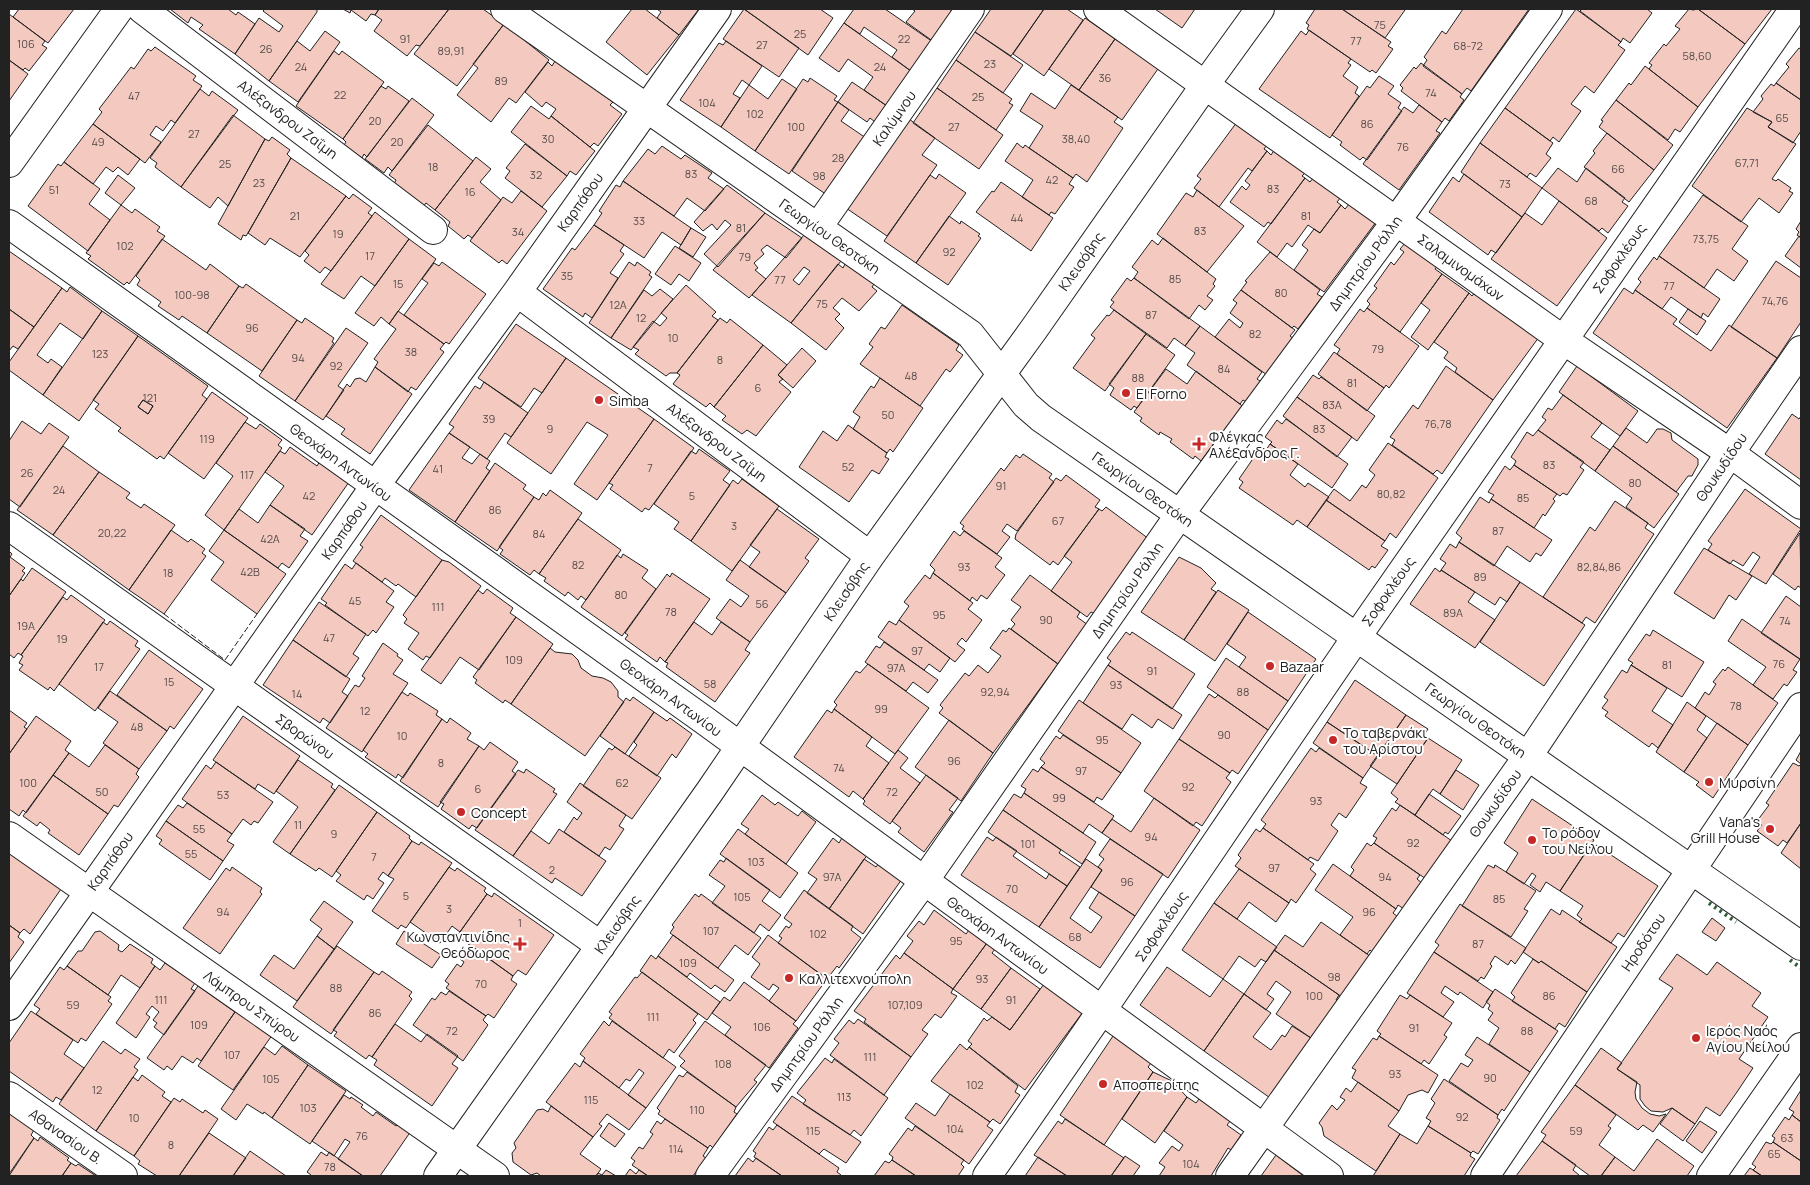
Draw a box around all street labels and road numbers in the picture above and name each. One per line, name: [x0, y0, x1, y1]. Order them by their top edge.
street label: Αλέξανδρου Ζαΐμη: [234, 75, 342, 163]
street label: Καλύμνου: [868, 87, 920, 149]
street label: Καρπάθου: [553, 169, 607, 235]
street label: Γεωργίου Θεοτόκη: [776, 194, 884, 278]
street label: Δημητρίου Ράλλη: [1324, 212, 1406, 314]
street label: Σοφοκλέους: [1588, 219, 1650, 297]
street label: Κλεισόβης: [1054, 227, 1108, 294]
street label: Σαλαμινομάχων: [1414, 229, 1508, 305]
street label: Αλέξανδρου Ζαΐμη: [663, 398, 771, 486]
street label: Θεοχάρη Αντωνίου: [286, 419, 396, 505]
street label: Θουκυδίδου: [1691, 429, 1751, 505]
street label: Γεωργίου Θεοτόκη: [1089, 447, 1197, 531]
street label: Καρπάθου: [317, 497, 371, 563]
street label: Δημητρίου Ράλλη: [1087, 538, 1167, 642]
street label: Σοφοκλέους: [1357, 552, 1419, 630]
street label: Κλεισόβης: [819, 557, 873, 625]
street label: Θεοχάρη Αντωνίου: [616, 654, 726, 740]
street label: Γεωργίου Θεοτόκη: [1422, 678, 1530, 762]
street label: Σβορώνου: [272, 709, 338, 763]
street label: Θουκυδίδου: [1465, 765, 1525, 841]
street label: Καρπάθου: [83, 828, 137, 894]
street label: Σοφοκλέους: [1130, 887, 1192, 965]
street label: Κλεισόβης: [590, 890, 644, 957]
street label: Θεοχάρη Αντωνίου: [943, 892, 1053, 978]
street label: Ηροδότου: [1617, 909, 1669, 975]
street label: Λάμπρου Σπύρου: [200, 966, 304, 1046]
street label: Δημητρίου Ράλλη: [765, 993, 847, 1095]
street label: Αθανασίου Β.: [25, 1104, 107, 1168]

